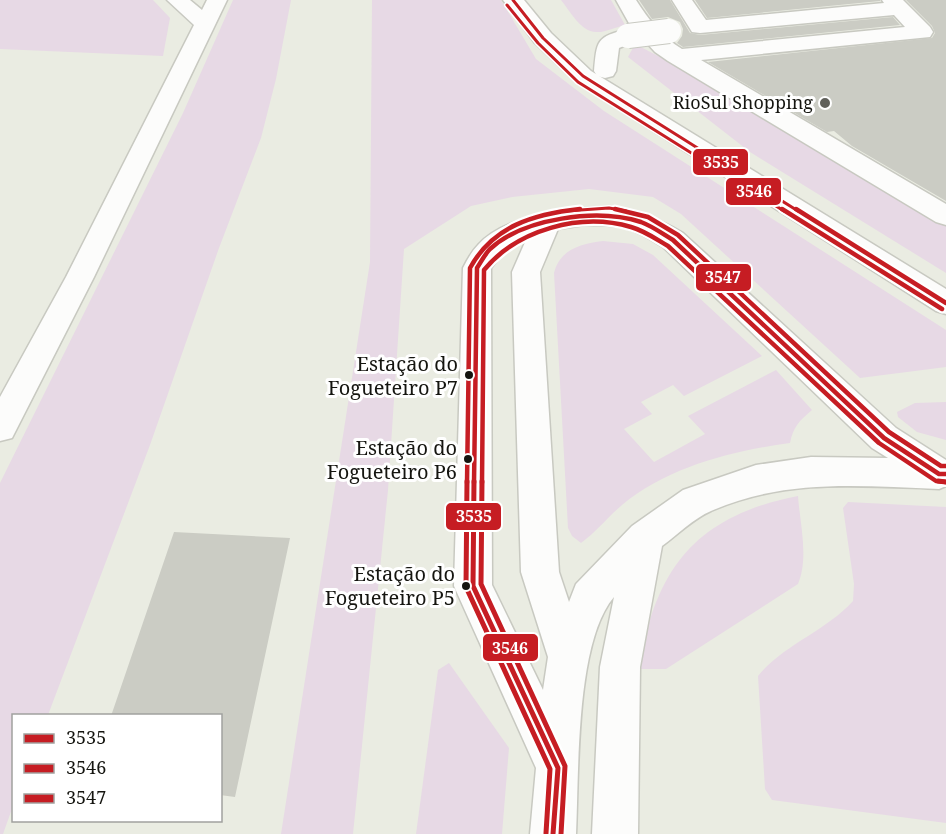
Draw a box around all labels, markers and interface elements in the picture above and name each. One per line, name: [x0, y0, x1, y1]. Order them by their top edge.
place label: RioSul Shopping: [673, 90, 813, 114]
marker: RioSul Shopping: [818, 96, 832, 110]
line badge: 3535: [692, 148, 749, 176]
text: 3535: [703, 151, 739, 173]
line badge: 3546: [725, 177, 782, 206]
text: 3546: [736, 180, 772, 202]
line badge: 3547: [695, 263, 752, 292]
text: 3547: [705, 266, 741, 288]
place label: Estação do Fogueteiro P7: [328, 350, 458, 401]
marker: Estação do Fogueteiro P7: [463, 369, 475, 381]
place label: Estação do Fogueteiro P6: [327, 434, 457, 485]
marker: Estação do Fogueteiro P6: [462, 453, 474, 465]
line badge: 3535: [445, 502, 502, 531]
text: 3535: [456, 505, 492, 527]
place label: Estação do Fogueteiro P5: [325, 560, 455, 611]
marker: Estação do Fogueteiro P5: [460, 580, 472, 592]
line badge: 3546: [482, 633, 539, 662]
text: 3546: [492, 637, 528, 659]
legend: [12, 714, 222, 822]
text: 3535: [66, 725, 106, 749]
text: 3546: [66, 755, 106, 779]
text: 3547: [66, 785, 106, 809]

